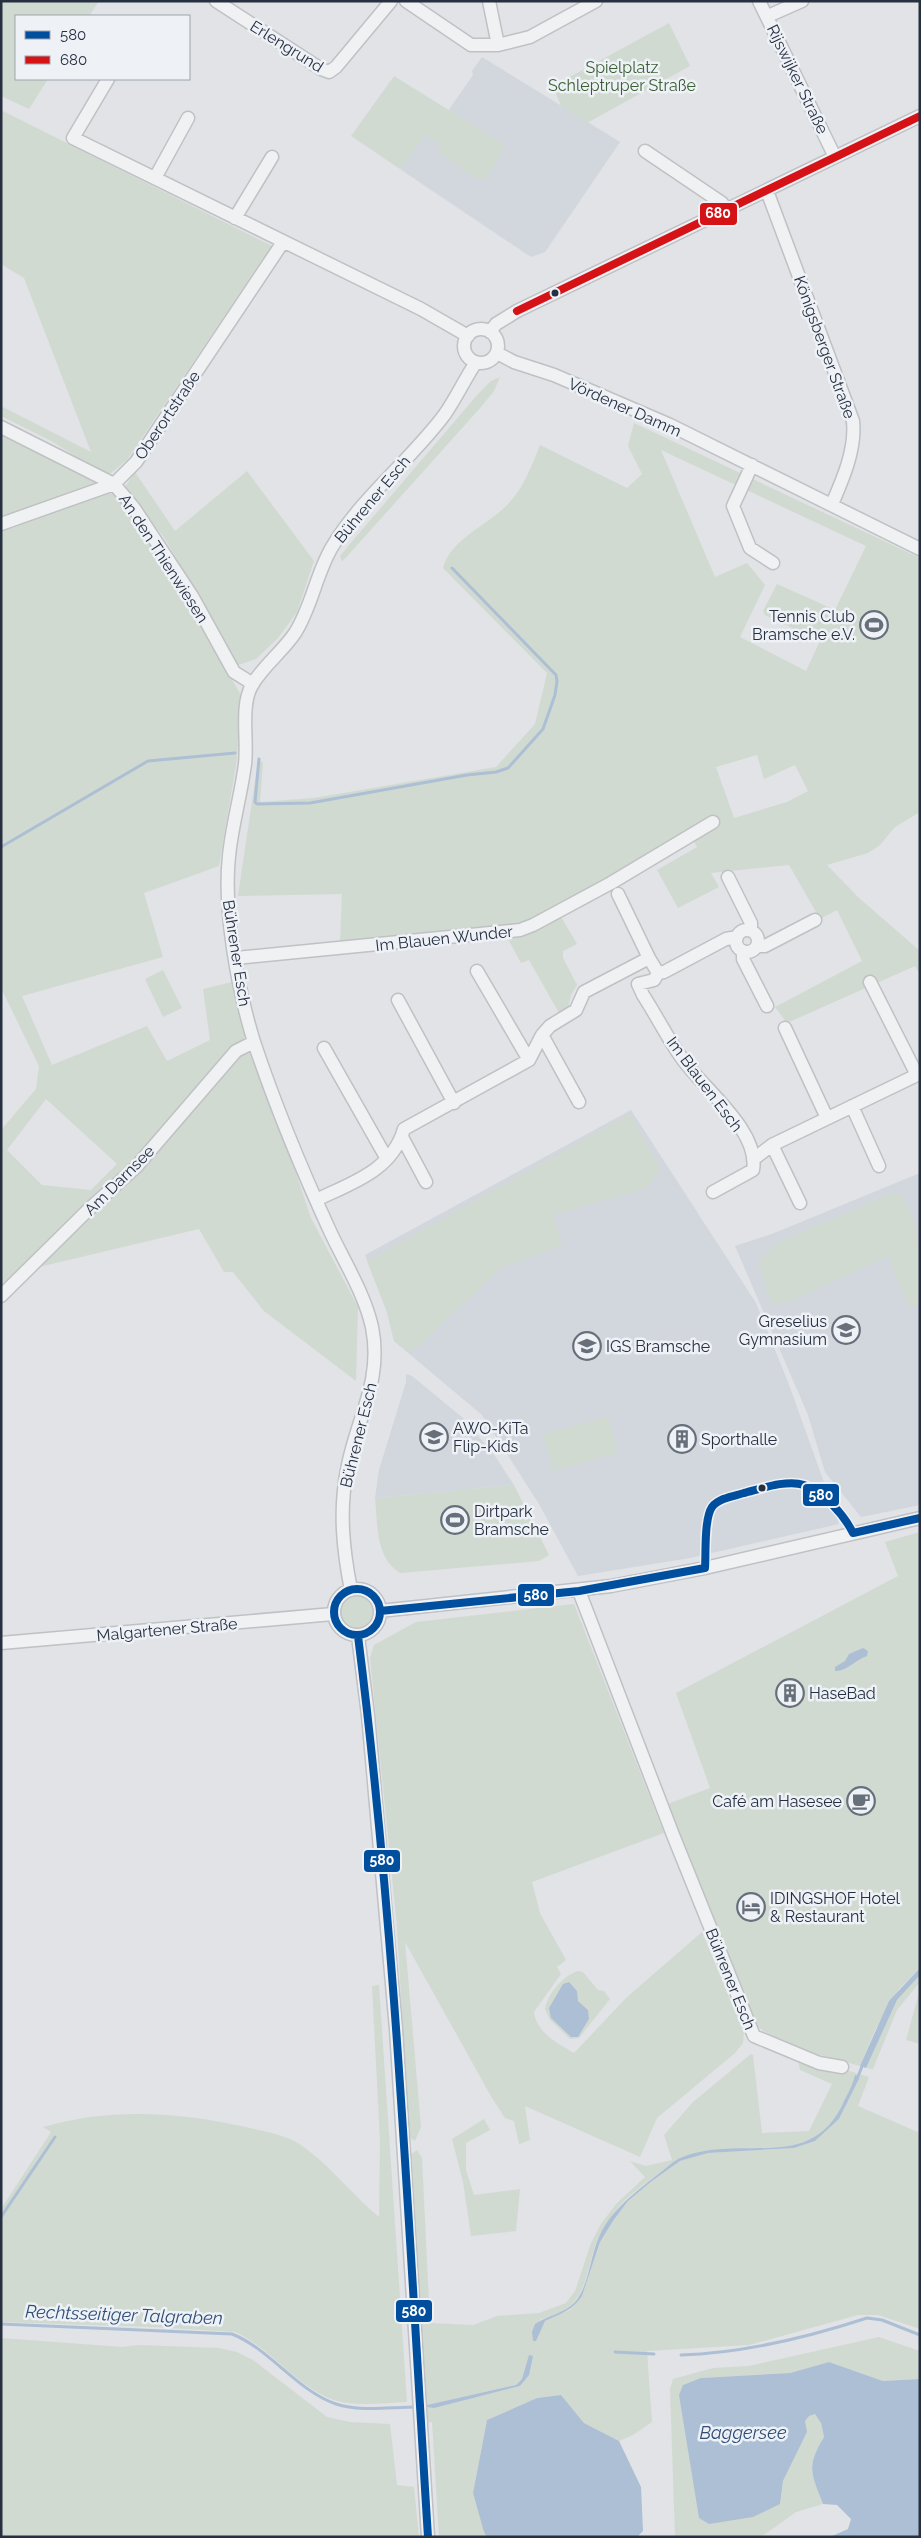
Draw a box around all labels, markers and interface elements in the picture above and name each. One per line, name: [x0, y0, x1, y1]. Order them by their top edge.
legend: [15, 15, 190, 80]
street label: Erlengrund: [247, 16, 327, 76]
street label: Rijswijker Straße: [763, 21, 832, 137]
text: 580: [60, 26, 86, 44]
text: 680: [60, 51, 87, 69]
park label: Spielplatz Schleptruper Straße: [548, 58, 696, 95]
line badge: 680: [699, 202, 738, 226]
text: 680: [705, 205, 731, 221]
street label: Königsberger Straße: [790, 273, 859, 421]
unlabelled marker: [550, 288, 560, 298]
street label: Oberortstraße: [131, 367, 204, 463]
street label: Vördener Damm: [565, 374, 684, 441]
street label: Bührener Esch: [330, 452, 414, 547]
street label: An den Thienwiesen: [115, 490, 212, 626]
place label: Tennis Club Bramsche e.V.: [752, 607, 855, 644]
sports icon: Tennis Club Bramsche e.V.: [859, 610, 889, 640]
street label: Bührener Esch: [219, 898, 254, 1008]
street label: Im Blauen Wunder: [374, 922, 514, 955]
street label: Im Blauen Esch: [663, 1033, 747, 1136]
street label: Am Darnsee: [80, 1141, 158, 1219]
place label: Greselius Gymnasium: [739, 1312, 827, 1349]
school or university icon: Greselius Gymnasium: [831, 1315, 861, 1345]
school or university icon: IGS Bramsche: [572, 1331, 602, 1361]
place label: IGS Bramsche: [606, 1337, 710, 1356]
street label: Bührener Esch: [336, 1381, 381, 1490]
place label: AWO-KiTa Flip-Kids: [453, 1419, 529, 1456]
school or university icon: AWO-KiTa Flip-Kids: [419, 1422, 449, 1452]
building icon: Sporthalle: [667, 1424, 697, 1454]
place label: Sporthalle: [701, 1430, 777, 1449]
unlabelled marker: [757, 1483, 767, 1493]
line badge: 580: [802, 1483, 840, 1507]
text: 580: [809, 1487, 833, 1503]
place label: Dirtpark Bramsche: [474, 1502, 549, 1539]
sports icon: Dirtpark Bramsche: [440, 1505, 470, 1535]
line badge: 580: [517, 1583, 555, 1607]
text: 580: [524, 1587, 548, 1603]
street label: Malgartener Straße: [96, 1614, 238, 1645]
building icon: HaseBad: [775, 1678, 805, 1708]
place label: HaseBad: [809, 1684, 876, 1703]
cafe icon: Café am Hasesee: [846, 1786, 876, 1816]
place label: Café am Hasesee: [712, 1792, 842, 1811]
line badge: 580: [363, 1849, 401, 1873]
text: 580: [370, 1852, 394, 1868]
place label: IDINGSHOF Hotel & Restaurant: [770, 1889, 901, 1926]
hotel icon: IDINGSHOF Hotel & Restaurant: [736, 1892, 766, 1922]
street label: Bührener Esch: [702, 1926, 760, 2033]
line badge: 580: [395, 2299, 433, 2323]
water label: Rechtsseitiger Talgraben: [25, 2301, 223, 2328]
text: 580: [402, 2303, 426, 2319]
water label: Baggersee: [699, 2422, 787, 2443]

